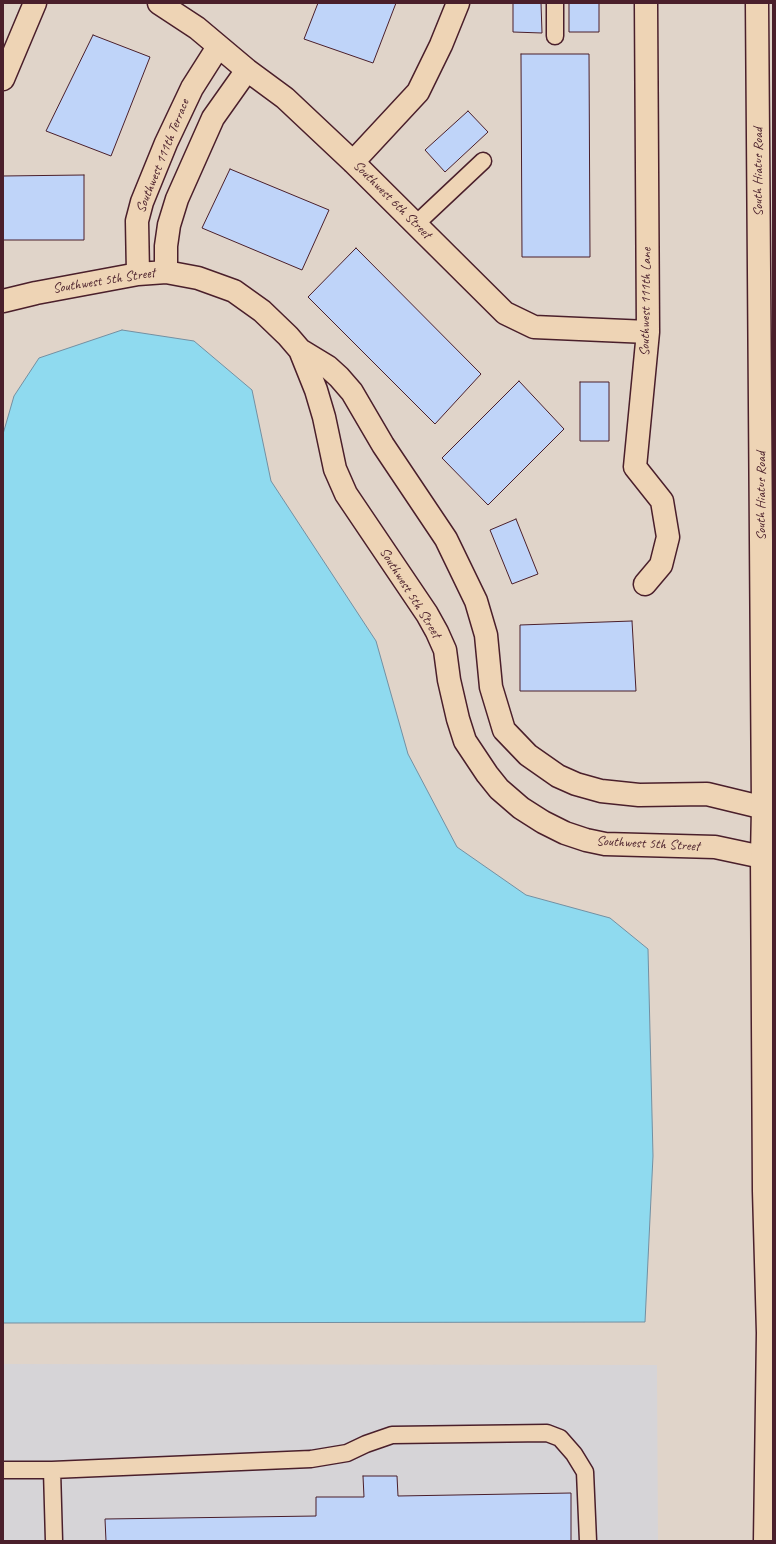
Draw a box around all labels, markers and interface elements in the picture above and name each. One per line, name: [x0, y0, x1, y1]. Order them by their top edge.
street label: Southwest 111th Terrace: [133, 97, 193, 215]
street label: South Hiatus Road: [750, 128, 766, 216]
street label: Southwest 6th Street: [349, 157, 435, 243]
street label: Southwest 111th Lane: [637, 248, 655, 356]
street label: Southwest 5th Street: [52, 265, 156, 297]
street label: South Hiatus Road: [753, 452, 769, 540]
street label: Southwest 5th Street: [375, 545, 445, 641]
street label: Southwest 5th Street: [596, 833, 700, 855]

